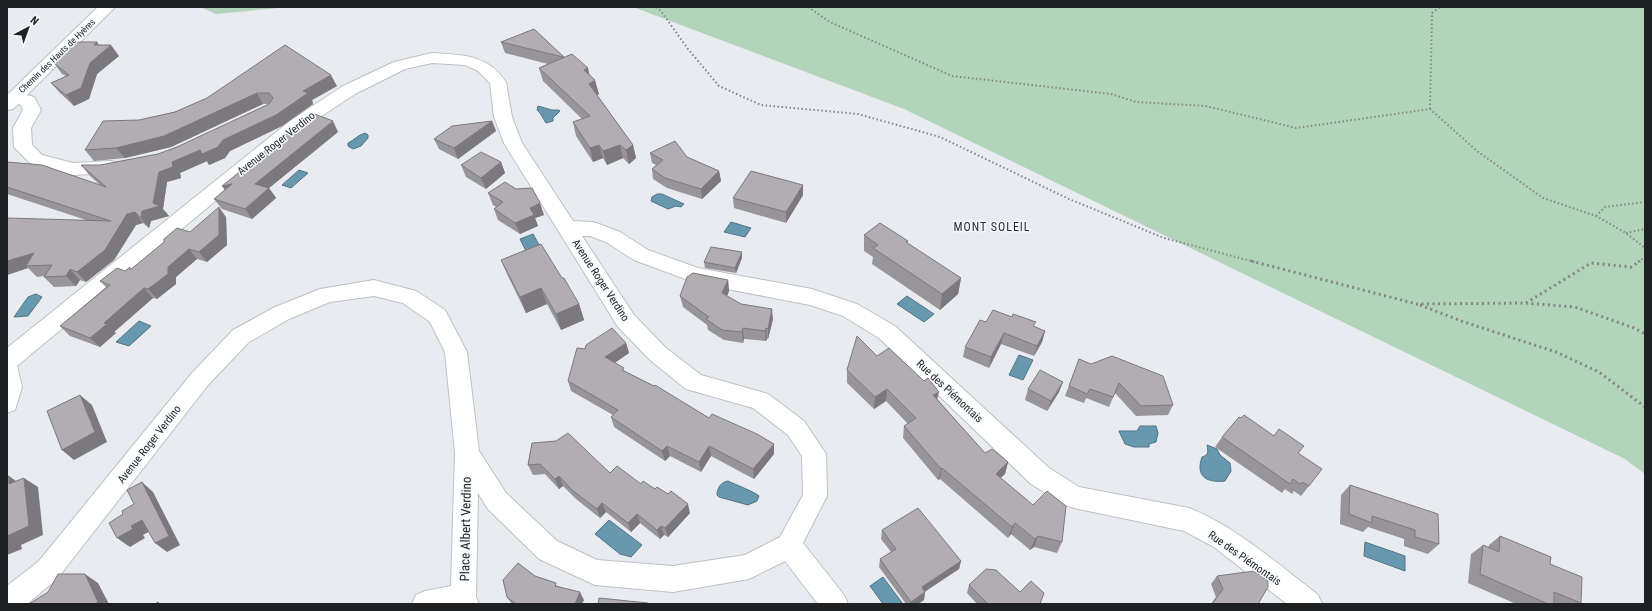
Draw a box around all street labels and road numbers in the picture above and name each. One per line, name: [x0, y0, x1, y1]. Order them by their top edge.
street label: Chemin des Hauts de Hyères: [17, 17, 97, 95]
street label: Avenue Roger Verdino: [235, 109, 318, 178]
street label: Avenue Roger Verdino: [569, 237, 632, 324]
street label: Rue des Piémontais: [914, 357, 986, 425]
street label: Avenue Roger Verdino: [115, 402, 184, 486]
street label: Place Albert Verdino: [457, 476, 474, 582]
street label: Rue des Piémontais: [1206, 528, 1284, 588]

